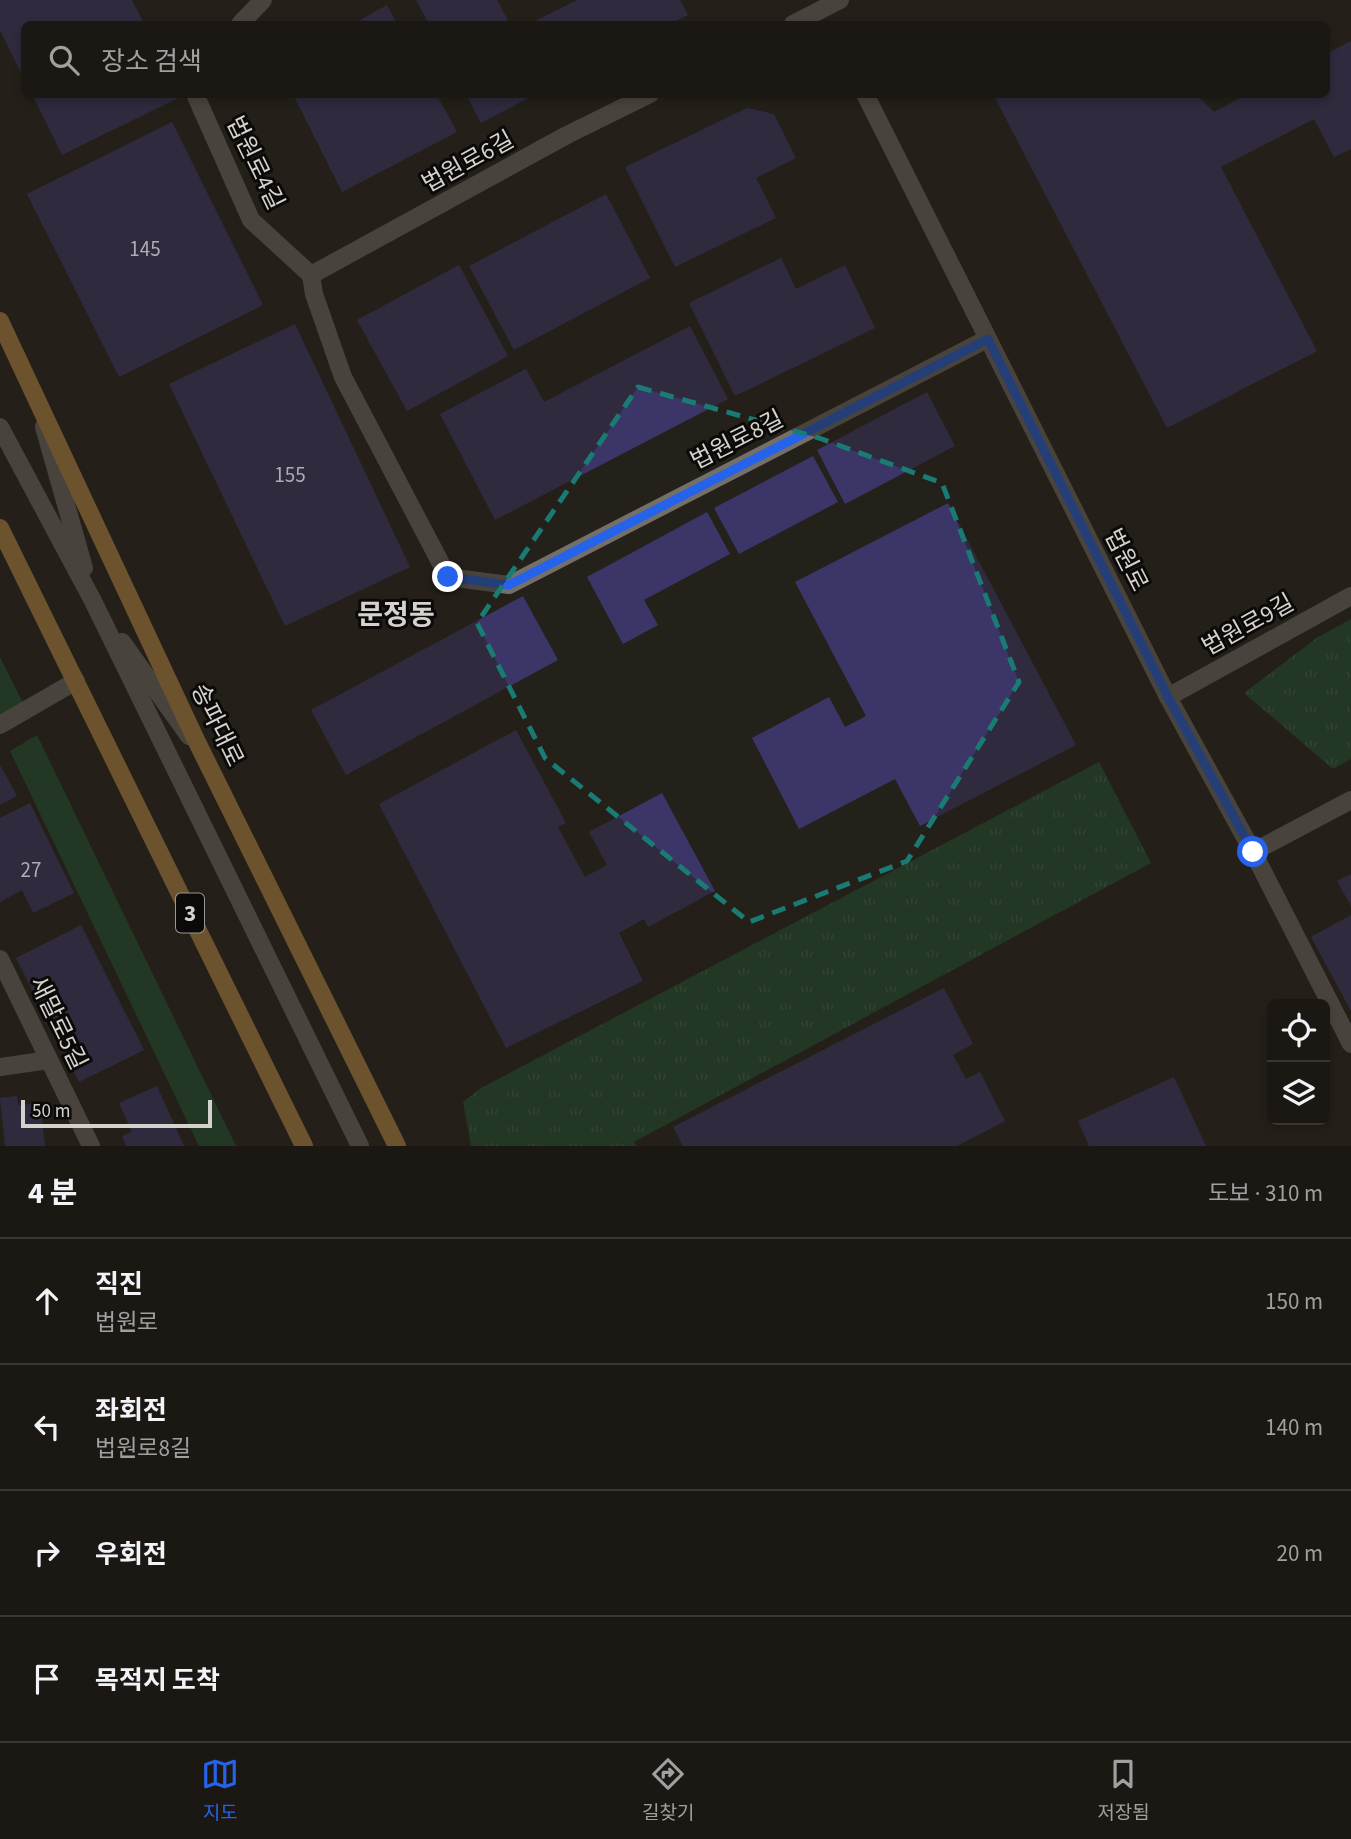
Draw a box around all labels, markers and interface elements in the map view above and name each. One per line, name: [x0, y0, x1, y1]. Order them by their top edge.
search box: [21, 21, 1330, 98]
icon: search: [45, 41, 83, 79]
text: 장소 검색: [101, 43, 202, 80]
street label: 법원로4길: [217, 110, 293, 216]
street label: 법원로6길: [416, 122, 520, 202]
house number: 145: [129, 234, 161, 264]
street label: 법원로8길: [684, 402, 790, 478]
house number: 155: [274, 460, 306, 490]
street label: 법원로: [1095, 523, 1157, 597]
route end: [432, 561, 463, 592]
street label: 법원로9길: [1196, 585, 1300, 665]
district label: 문정동: [357, 595, 435, 635]
street label: 송파대로: [182, 678, 252, 772]
route start: [1237, 836, 1268, 867]
house number: 27: [21, 855, 41, 885]
road number: 3: [176, 893, 204, 932]
street label: 새말로5길: [20, 970, 96, 1076]
map controls: [1267, 999, 1330, 1125]
button: locate: [1267, 999, 1330, 1062]
button: layers: [1267, 1062, 1330, 1125]
scale bar: [21, 1097, 212, 1129]
text: 50 m: [32, 1098, 70, 1125]
text: 4 분: [28, 1172, 77, 1215]
text: 도보 · 310 m: [1208, 1177, 1323, 1210]
text: 직진: [95, 1266, 143, 1303]
icon: ahead: [28, 1282, 66, 1320]
text: 150 m: [1265, 1285, 1323, 1318]
text: 법원로: [95, 1306, 158, 1339]
text: 좌회전: [95, 1392, 167, 1429]
icon: left: [28, 1408, 66, 1446]
text: 140 m: [1265, 1411, 1323, 1444]
text: 법원로8길: [95, 1432, 191, 1465]
icon: right: [28, 1534, 66, 1572]
text: 우회전: [95, 1536, 167, 1573]
text: 20 m: [1276, 1537, 1323, 1570]
icon: arrive: [28, 1660, 66, 1698]
text: 목적지 도착: [95, 1662, 220, 1699]
tab: 지도: [201, 1755, 239, 1827]
tab: 길찾기: [642, 1755, 694, 1827]
tab: 저장됨: [1097, 1755, 1150, 1827]

